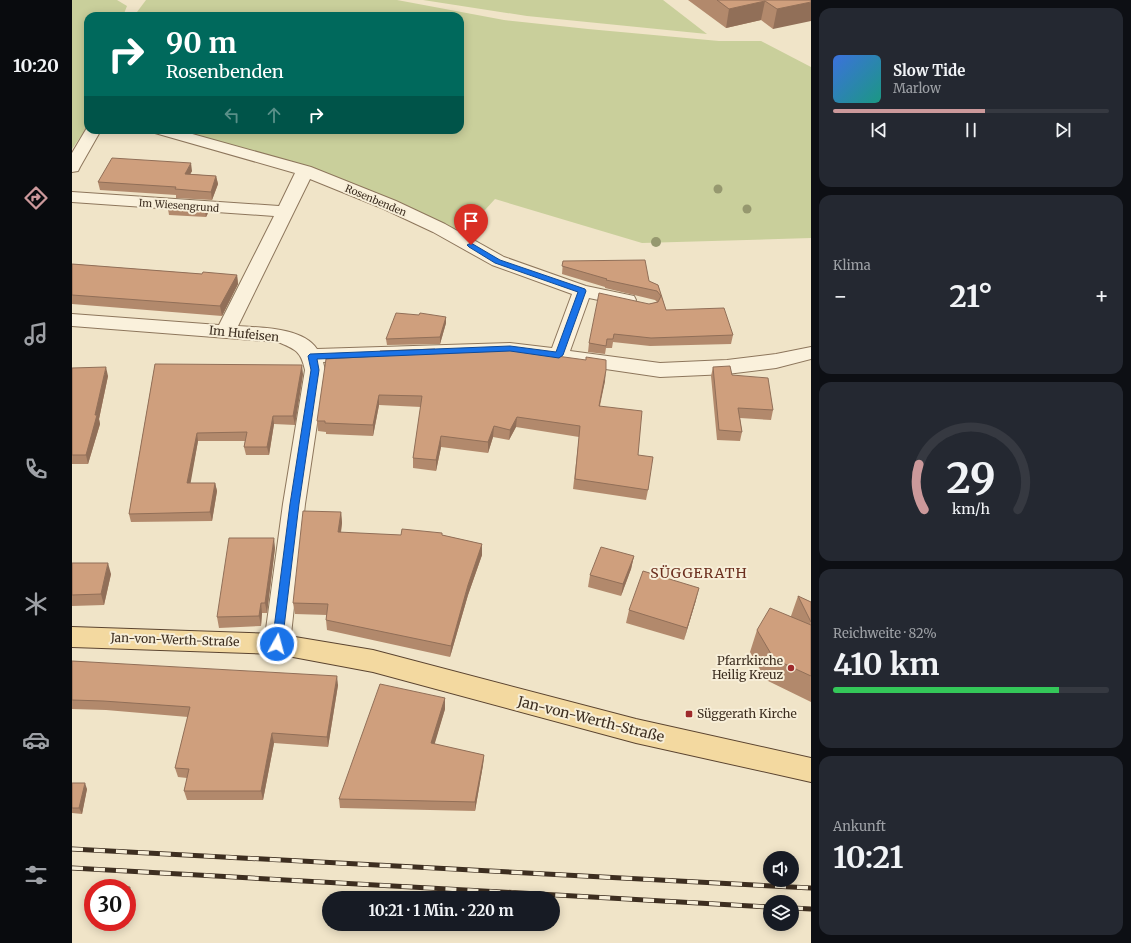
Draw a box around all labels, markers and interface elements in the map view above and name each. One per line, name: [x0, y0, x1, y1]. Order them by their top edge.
text: 90 m: [166, 25, 237, 61]
icon: right: [100, 28, 152, 80]
text: 10:20: [13, 54, 59, 77]
text: Rosenbenden: [166, 60, 284, 83]
text: Slow Tide: [893, 61, 965, 80]
text: Marlow: [893, 80, 941, 97]
icon: left: [221, 104, 243, 126]
icon: ahead: [263, 104, 285, 126]
icon: right: [305, 104, 327, 126]
icon: previous: [868, 119, 890, 141]
icon: pause: [960, 119, 982, 141]
icon: next: [1052, 119, 1074, 141]
street label: Rosenbenden: [343, 182, 409, 219]
icon: directions: [22, 184, 50, 212]
street label: Im Wiesengrund: [138, 196, 220, 215]
pin: [454, 204, 488, 245]
icon: arrive: [460, 210, 482, 232]
text: Klima: [833, 257, 871, 274]
text: 21°: [949, 277, 993, 315]
text: −: [833, 282, 848, 310]
text: +: [1094, 282, 1109, 310]
icon: music: [22, 320, 50, 348]
street label: Im Hufeisen: [208, 322, 280, 345]
text: 29: [946, 451, 996, 503]
icon: phone: [22, 455, 50, 483]
text: km/h: [952, 499, 990, 517]
district label: SÜGGERATH: [650, 564, 748, 582]
icon: climate: [22, 590, 50, 618]
position arrow: [256, 623, 298, 665]
text: Reichweite · 82%: [833, 625, 937, 642]
street label: Jan-von-Werth-Straße: [109, 630, 240, 649]
text: 410 km: [833, 645, 939, 683]
place label: Pfarrkirche Heilig Kreuz: [712, 653, 783, 682]
marker: Pfarrkirche Heilig Kreuz: [786, 663, 796, 673]
street label: Jan-von-Werth-Straße: [515, 692, 666, 746]
place label: Süggerath Kirche: [697, 706, 797, 721]
marker: Süggerath Kirche: [684, 709, 694, 719]
icon: car: [22, 726, 50, 754]
text: Ankunft: [833, 818, 886, 835]
text: 10:21: [833, 838, 903, 876]
map controls: [763, 851, 799, 931]
button: sound: [763, 851, 799, 887]
icon: filters: [22, 861, 50, 889]
speed limit sign: 30: [84, 879, 136, 931]
button: layers: [763, 895, 799, 931]
text: 10:21 · 1 Min. · 220 m: [368, 901, 514, 920]

